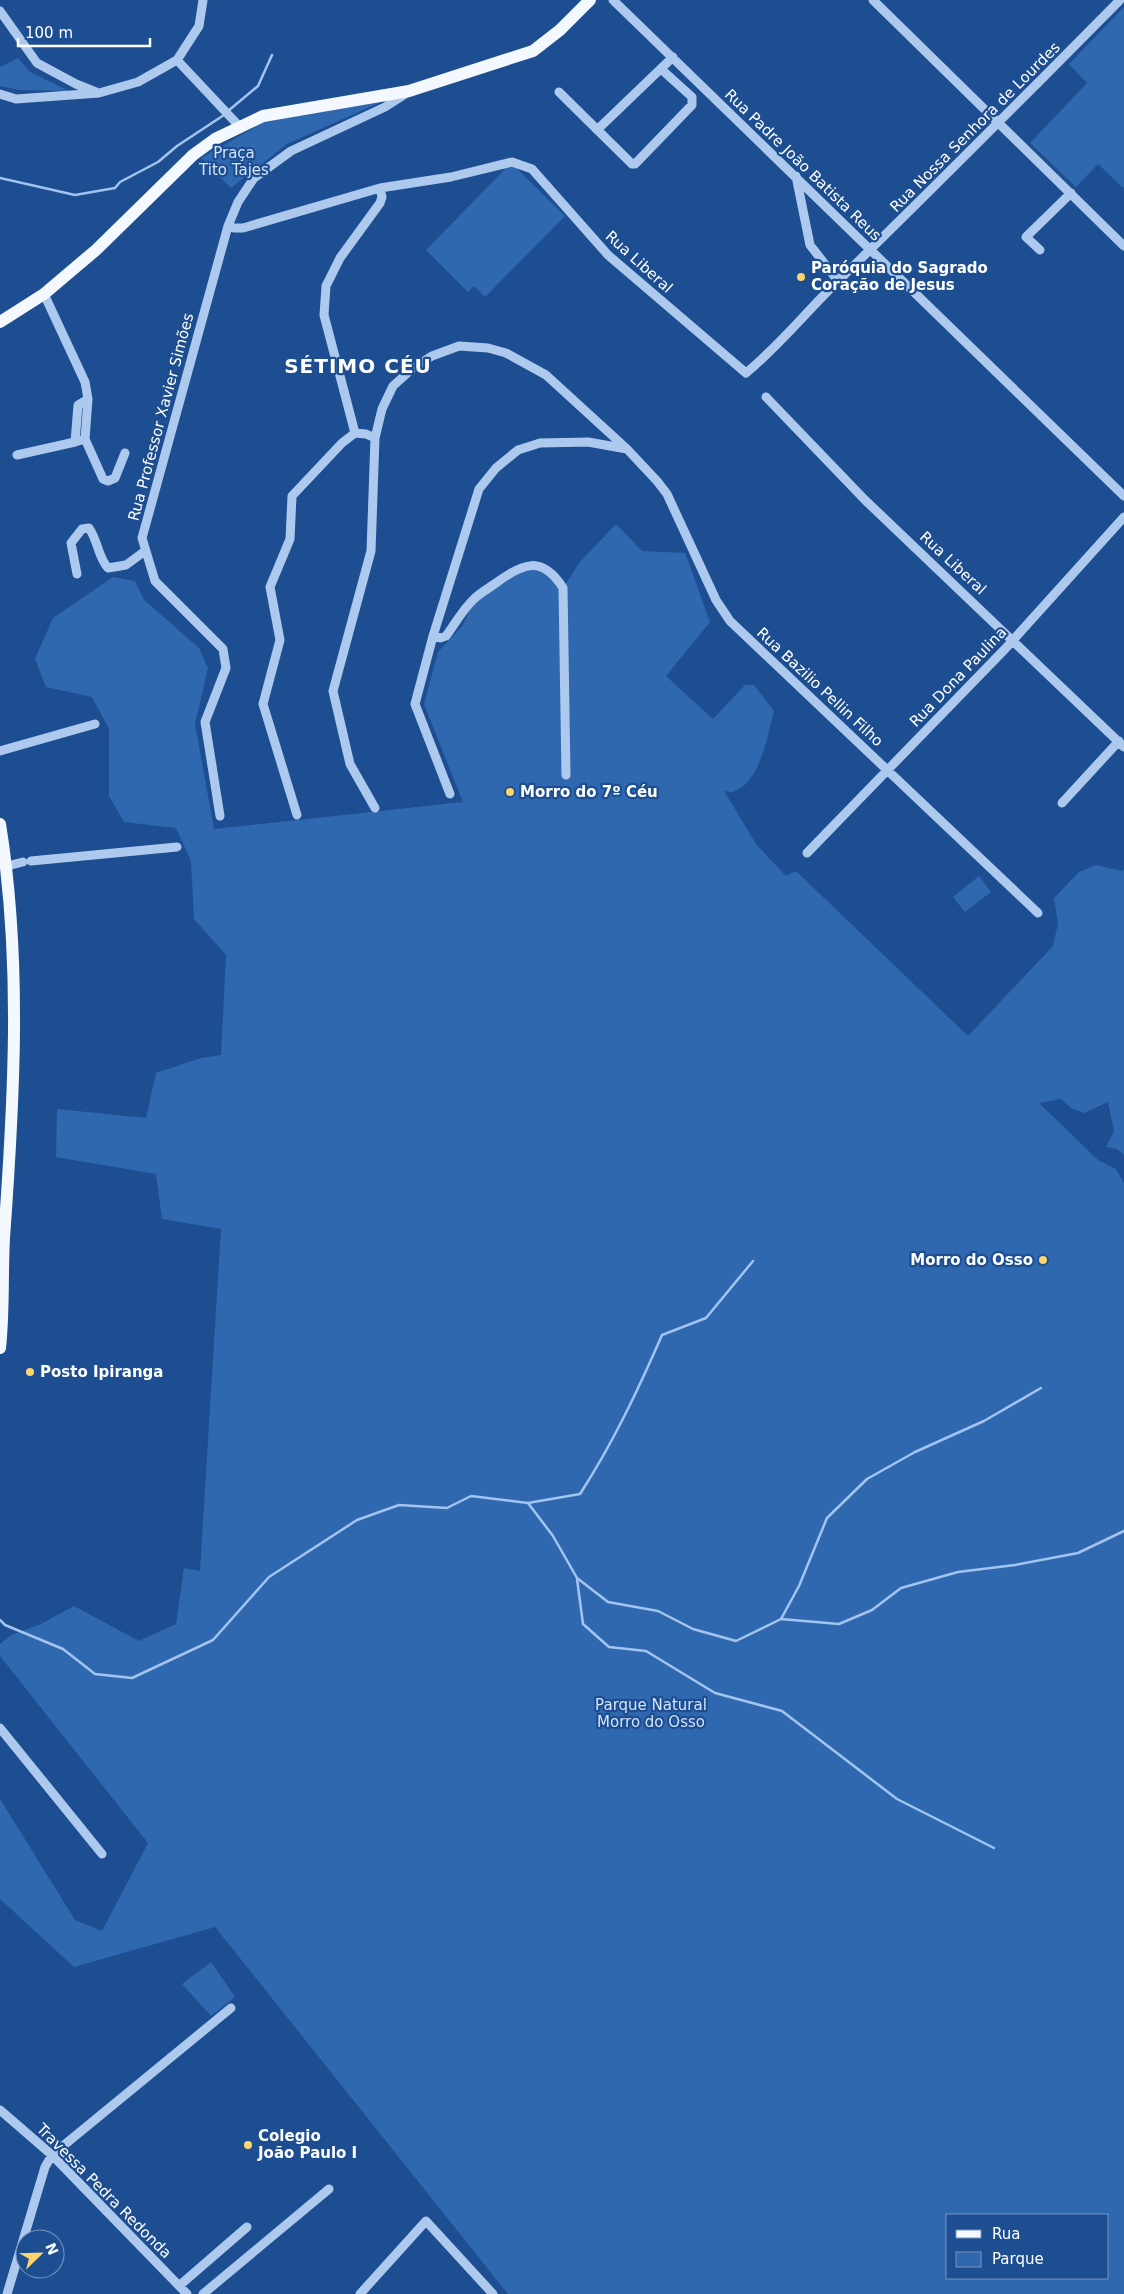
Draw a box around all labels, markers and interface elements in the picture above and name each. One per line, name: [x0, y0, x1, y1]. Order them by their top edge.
scale bar: [18, 15, 150, 47]
text: 100 m: [25, 24, 73, 42]
street label: Rua Nossa Senhora de Lourdes: [886, 38, 1064, 216]
street label: Rua Padre João Batista Reus: [721, 85, 885, 245]
park label: Praça Tito Tajes: [198, 144, 269, 179]
street label: Rua Liberal: [602, 227, 676, 297]
place label: Paróquia do Sagrado Coração de Jesus: [811, 259, 988, 294]
marker: Paróquia do Sagrado Coração de Jesus: [795, 271, 807, 283]
street label: Rua Professor Xavier Simões: [125, 311, 197, 523]
district label: SÉTIMO CÉU: [284, 354, 432, 378]
street label: Rua Liberal: [916, 528, 990, 598]
street label: Rua Dona Paulina: [906, 623, 1010, 731]
street label: Rua Bazilio Pellin Filho: [753, 624, 887, 750]
place label: Morro do 7º Céu: [520, 783, 658, 801]
marker: Morro do 7º Céu: [504, 786, 516, 798]
place label: Morro do Osso: [910, 1251, 1033, 1269]
marker: Morro do Osso: [1037, 1254, 1049, 1266]
place label: Posto Ipiranga: [40, 1363, 163, 1381]
marker: Posto Ipiranga: [24, 1366, 36, 1378]
park label: Parque Natural Morro do Osso: [595, 1696, 707, 1731]
street label: Travessa Pedra Redonda: [32, 2119, 175, 2262]
place label: Colegio João Paulo I: [257, 2127, 357, 2162]
marker: Colegio João Paulo I: [242, 2139, 254, 2151]
legend: [946, 2214, 1109, 2279]
text: Rua: [992, 2225, 1020, 2243]
north arrow: [15, 2229, 65, 2279]
text: N: [42, 2240, 62, 2257]
text: Parque: [992, 2250, 1044, 2268]

